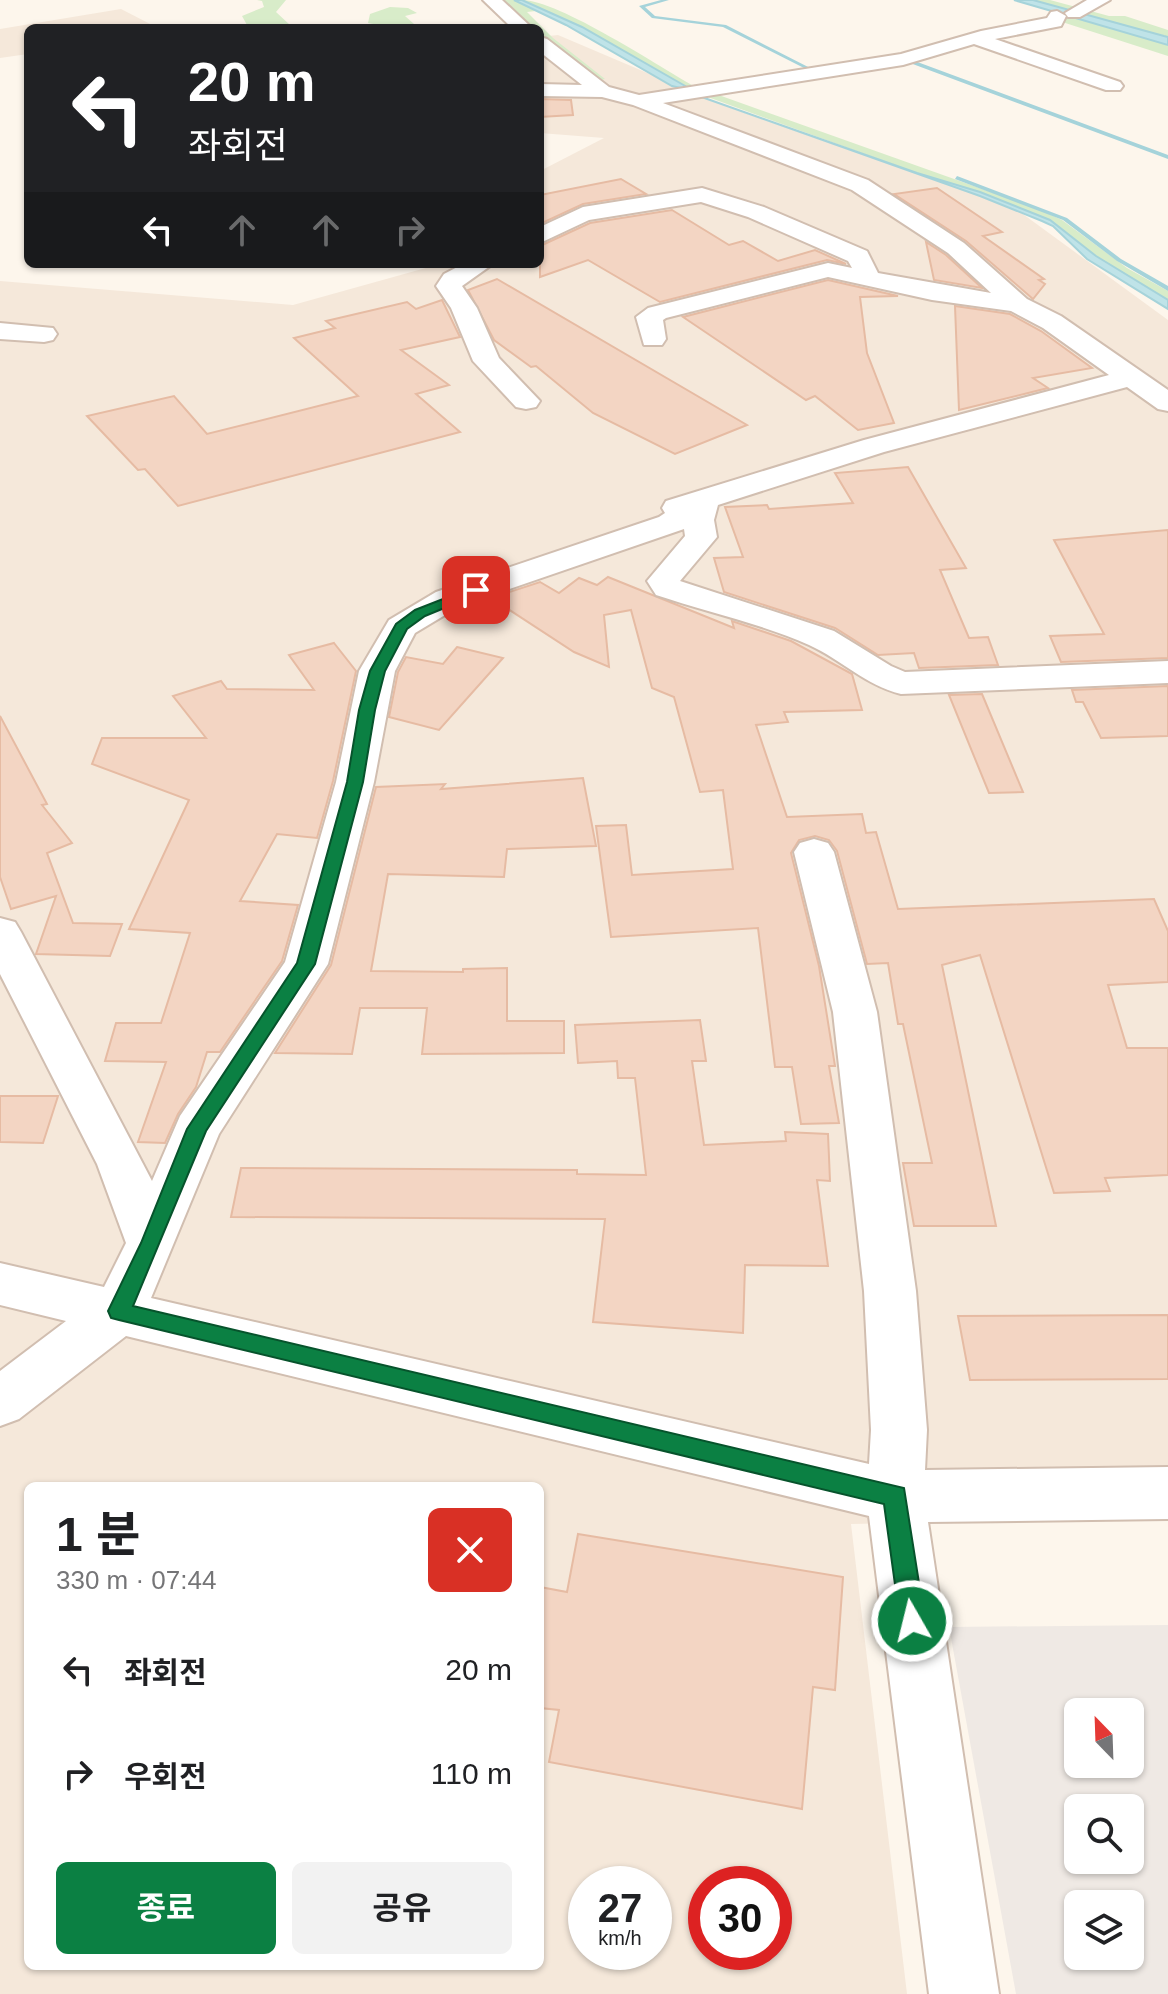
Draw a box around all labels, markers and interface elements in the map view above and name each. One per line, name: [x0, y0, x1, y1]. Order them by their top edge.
text: 20 m: [188, 50, 316, 113]
icon: left: [56, 56, 160, 160]
text: 좌회전: [188, 125, 287, 166]
icon: left: [136, 208, 180, 252]
icon: ahead: [220, 208, 264, 252]
icon: ahead: [304, 208, 348, 252]
icon: right: [388, 208, 432, 252]
pin: [442, 556, 510, 624]
icon: arrive: [454, 568, 498, 612]
text: 1 분: [56, 1508, 140, 1561]
button: close: [428, 1508, 512, 1592]
text: 330 m · 07:44: [56, 1565, 216, 1595]
position arrow: [870, 1579, 954, 1663]
icon: left: [56, 1648, 100, 1692]
text: 20 m: [445, 1653, 512, 1686]
text: 좌회전: [124, 1656, 207, 1689]
north arrow: [1064, 1698, 1144, 1778]
map controls: [1064, 1698, 1144, 1970]
icon: right: [56, 1752, 100, 1796]
text: 110 m: [431, 1757, 512, 1790]
text: 우회전: [124, 1760, 207, 1793]
button: search: [1064, 1794, 1144, 1874]
button: 종료: [56, 1862, 276, 1954]
button: 공유: [292, 1862, 512, 1954]
speed limit sign: 30: [688, 1866, 792, 1970]
text: 27: [598, 1886, 642, 1930]
button: layers: [1064, 1890, 1144, 1970]
text: km/h: [598, 1927, 642, 1949]

